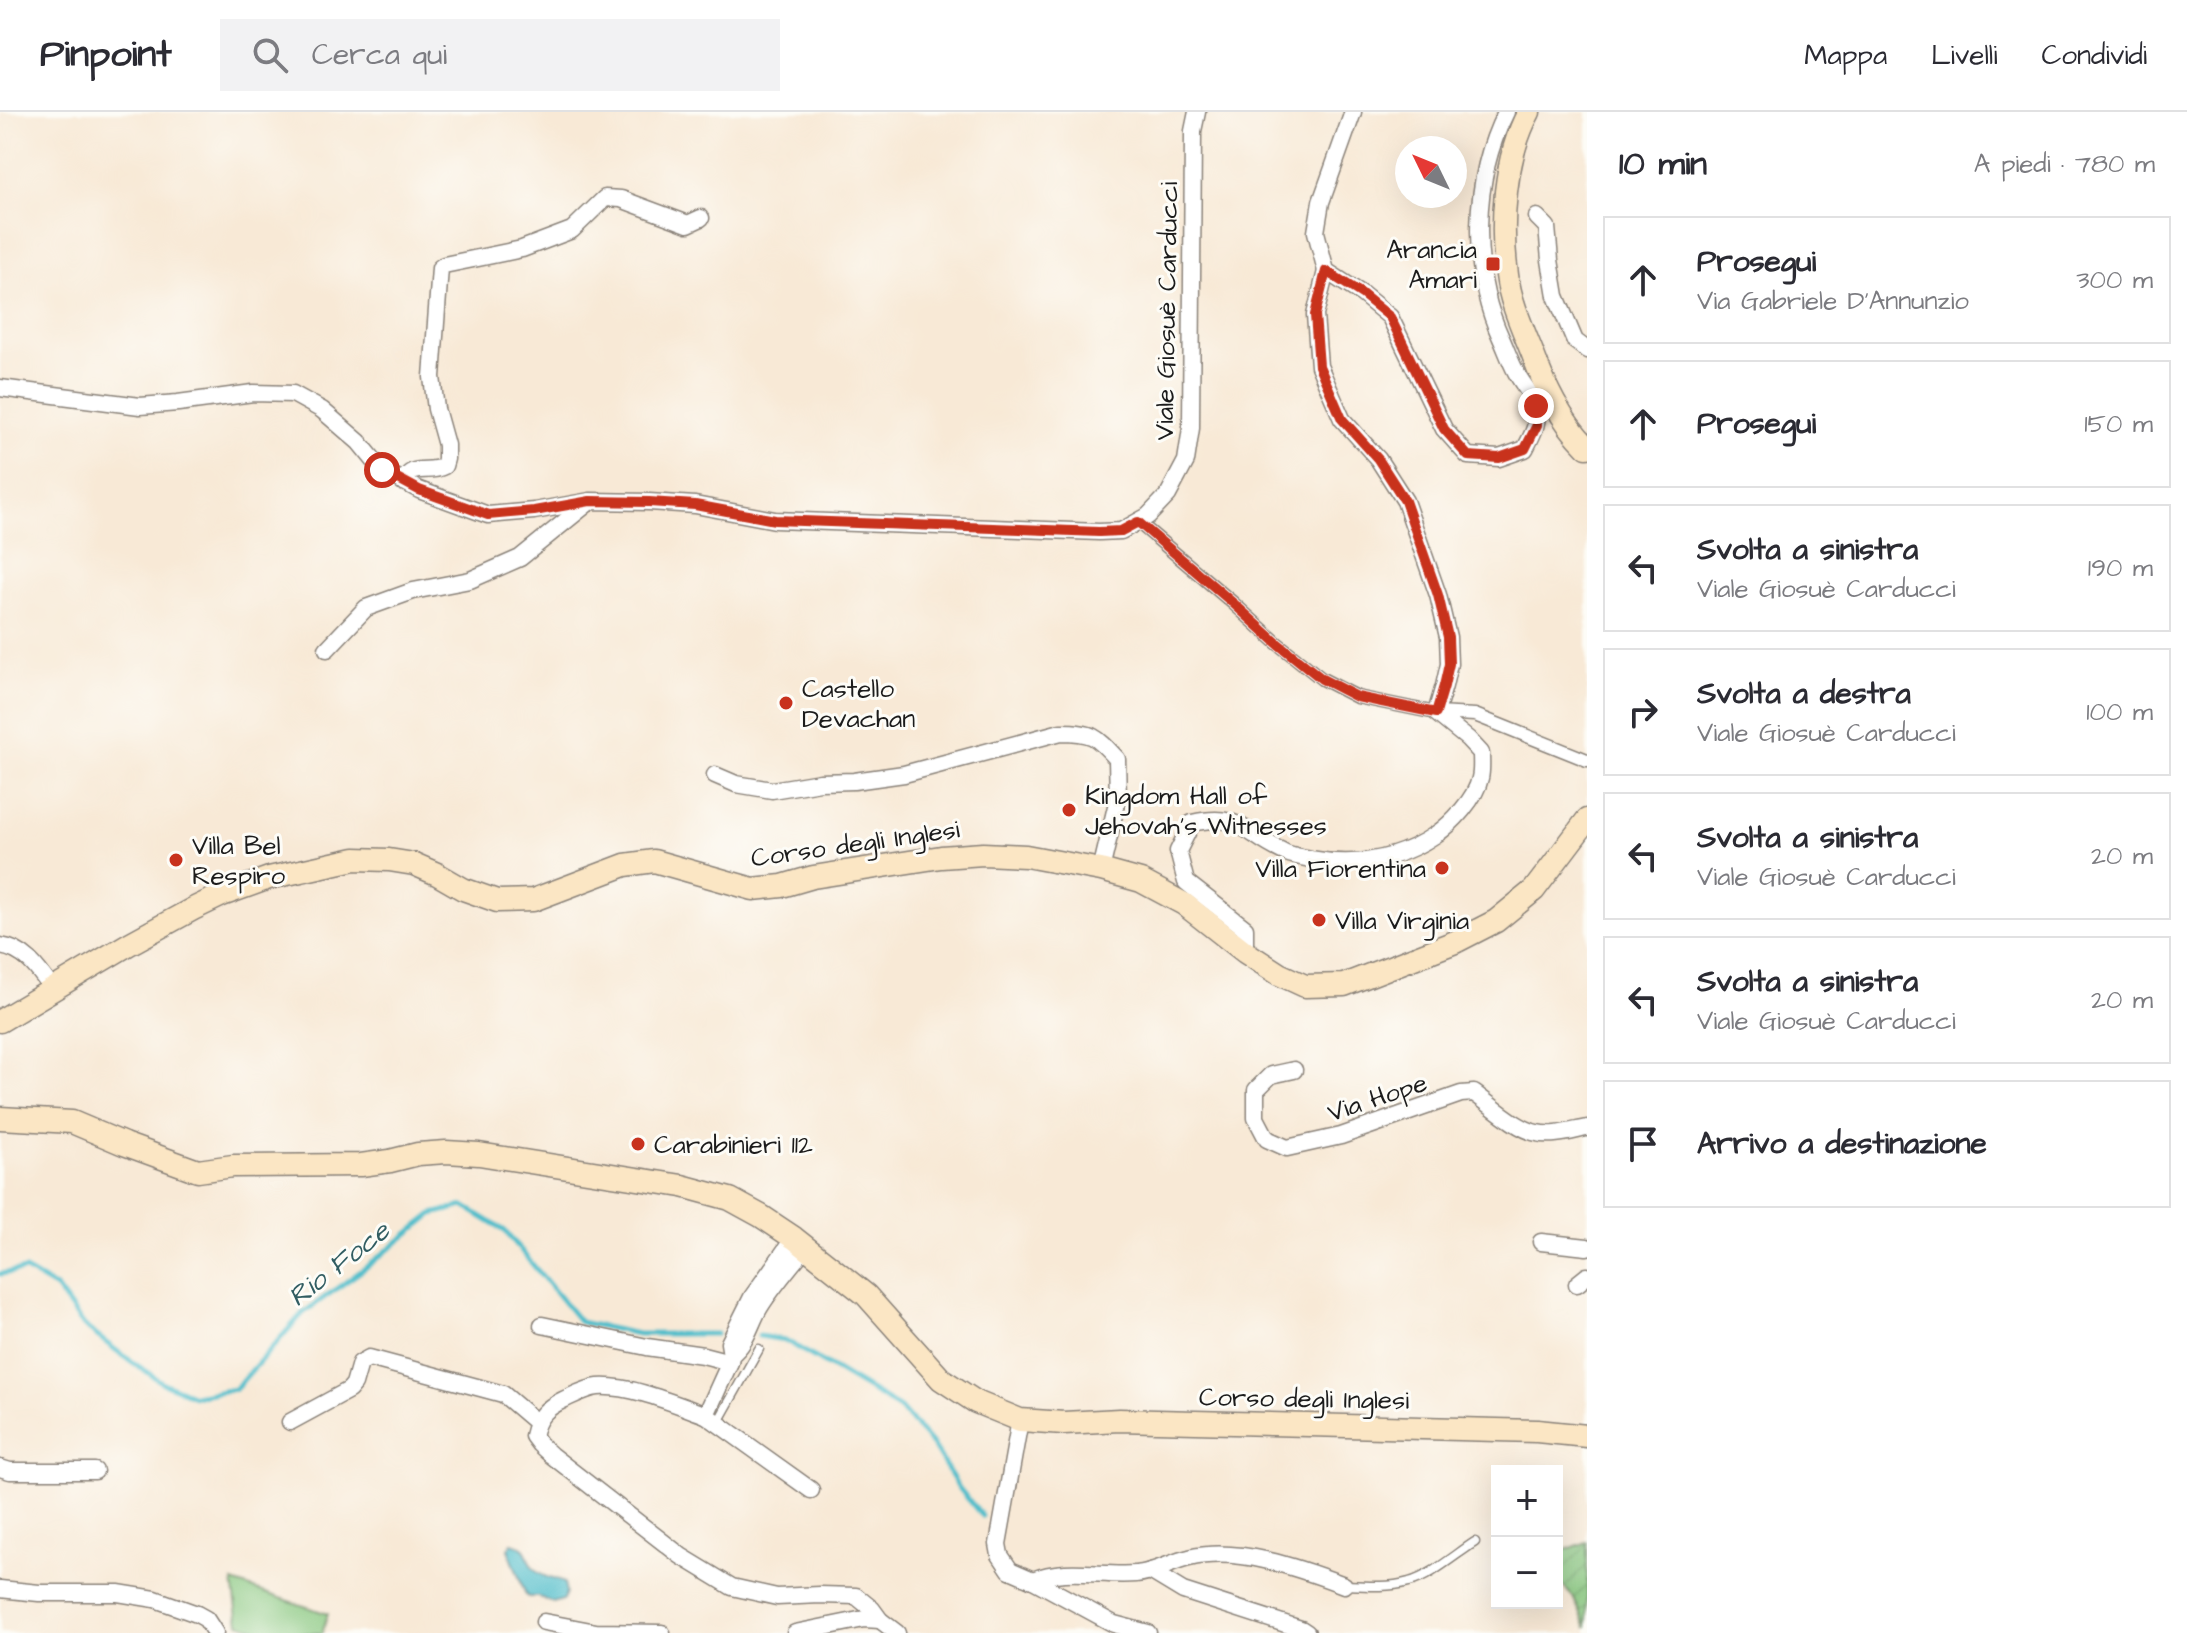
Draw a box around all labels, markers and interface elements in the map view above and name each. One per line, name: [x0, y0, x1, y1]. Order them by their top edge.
search box: [220, 19, 780, 91]
text: Pinpoint: [40, 29, 172, 81]
icon: search: [248, 33, 292, 77]
text: Cerca qui: [312, 34, 447, 76]
text: Mappa: [1804, 36, 1887, 75]
text: Livelli: [1931, 36, 1997, 75]
text: Condividi: [2041, 36, 2147, 75]
north arrow: [1395, 136, 1467, 208]
text: 10 min: [1619, 140, 1707, 188]
text: A piedi · 780 m: [1974, 146, 2155, 182]
street label: Viale Giosuè Carducci: [1147, 181, 1187, 441]
place label: Arancia Amari: [1386, 232, 1477, 298]
text: Prosegui: [1697, 241, 1816, 283]
marker: Arancia Amari: [1484, 255, 1502, 273]
icon: ahead: [1621, 258, 1665, 302]
text: 300 m: [2076, 262, 2153, 298]
text: Via Gabriele D'Annunzio: [1697, 283, 1969, 319]
route end: [1518, 388, 1554, 424]
icon: ahead: [1621, 402, 1665, 446]
text: Prosegui: [1697, 403, 1816, 445]
text: 150 m: [2084, 406, 2153, 442]
route start: [364, 452, 400, 488]
text: Svolta a sinistra: [1697, 529, 1918, 571]
icon: left: [1621, 546, 1665, 590]
text: 190 m: [2088, 550, 2153, 586]
text: Viale Giosuè Carducci: [1697, 571, 1956, 607]
place label: Castello Devachan: [802, 671, 915, 737]
text: Svolta a destra: [1697, 673, 1911, 715]
icon: right: [1621, 690, 1665, 734]
marker: Castello Devachan: [777, 694, 795, 712]
text: 100 m: [2086, 694, 2153, 730]
text: Viale Giosuè Carducci: [1697, 715, 1956, 751]
place label: Kingdom Hall of Jehovah's Witnesses: [1085, 778, 1327, 844]
marker: Kingdom Hall of Jehovah's Witnesses: [1060, 801, 1078, 819]
street label: Corso degli Inglesi: [749, 812, 962, 878]
text: Svolta a sinistra: [1697, 817, 1918, 859]
place label: Villa Bel Respiro: [192, 828, 285, 894]
icon: left: [1621, 834, 1665, 878]
text: 20 m: [2091, 838, 2153, 874]
marker: Villa Bel Respiro: [167, 851, 185, 869]
place label: Villa Fiorentina: [1255, 851, 1426, 887]
marker: Villa Fiorentina: [1433, 859, 1451, 877]
text: Viale Giosuè Carducci: [1697, 859, 1956, 895]
place label: Villa Virginia: [1335, 903, 1469, 941]
marker: Villa Virginia: [1310, 911, 1328, 929]
text: Svolta a sinistra: [1697, 961, 1918, 1003]
icon: left: [1621, 978, 1665, 1022]
text: 20 m: [2091, 982, 2153, 1018]
text: Viale Giosuè Carducci: [1697, 1003, 1956, 1039]
street label: Via Hope: [1323, 1065, 1432, 1131]
icon: arrive: [1621, 1122, 1665, 1166]
text: Arrivo a destinazione: [1697, 1123, 1987, 1165]
place label: Carabinieri 112: [654, 1127, 813, 1163]
marker: Carabinieri 112: [629, 1135, 647, 1153]
water label: Rio Foce: [280, 1211, 399, 1316]
street label: Corso degli Inglesi: [1199, 1379, 1409, 1421]
map controls: [1491, 1465, 1563, 1609]
button: +: [1491, 1465, 1563, 1537]
button: −: [1491, 1537, 1563, 1609]

